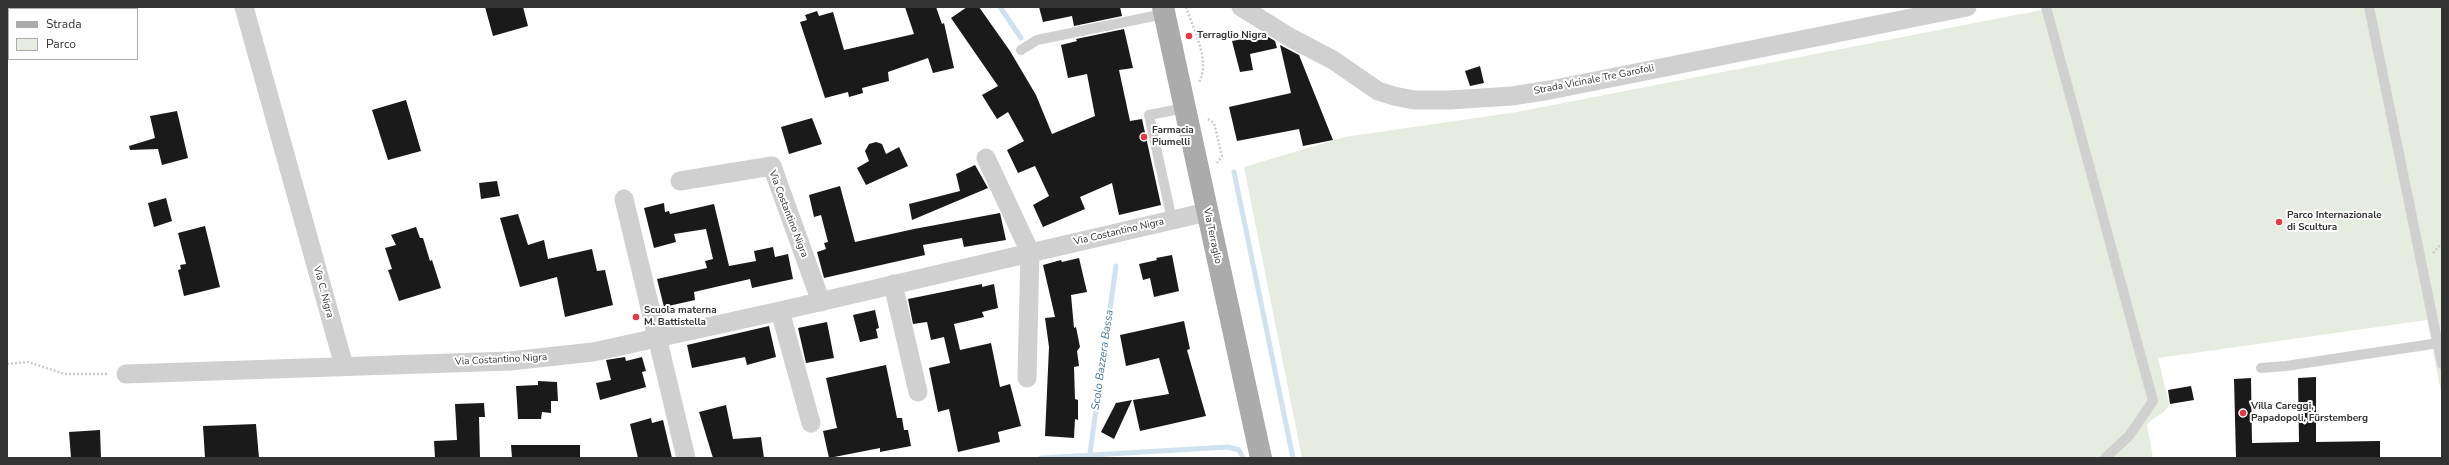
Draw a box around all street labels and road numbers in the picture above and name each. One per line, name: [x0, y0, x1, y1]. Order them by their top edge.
street label: Strada Vicinale Tre Garofoli: [1533, 62, 1655, 98]
street label: Via Costantino Nigra: [766, 169, 810, 259]
street label: Via Terraglio: [1200, 207, 1224, 265]
street label: Via Costantino Nigra: [1073, 216, 1165, 248]
street label: Via C. Nigra: [310, 265, 336, 319]
street label: Via Costantino Nigra: [455, 352, 547, 368]

